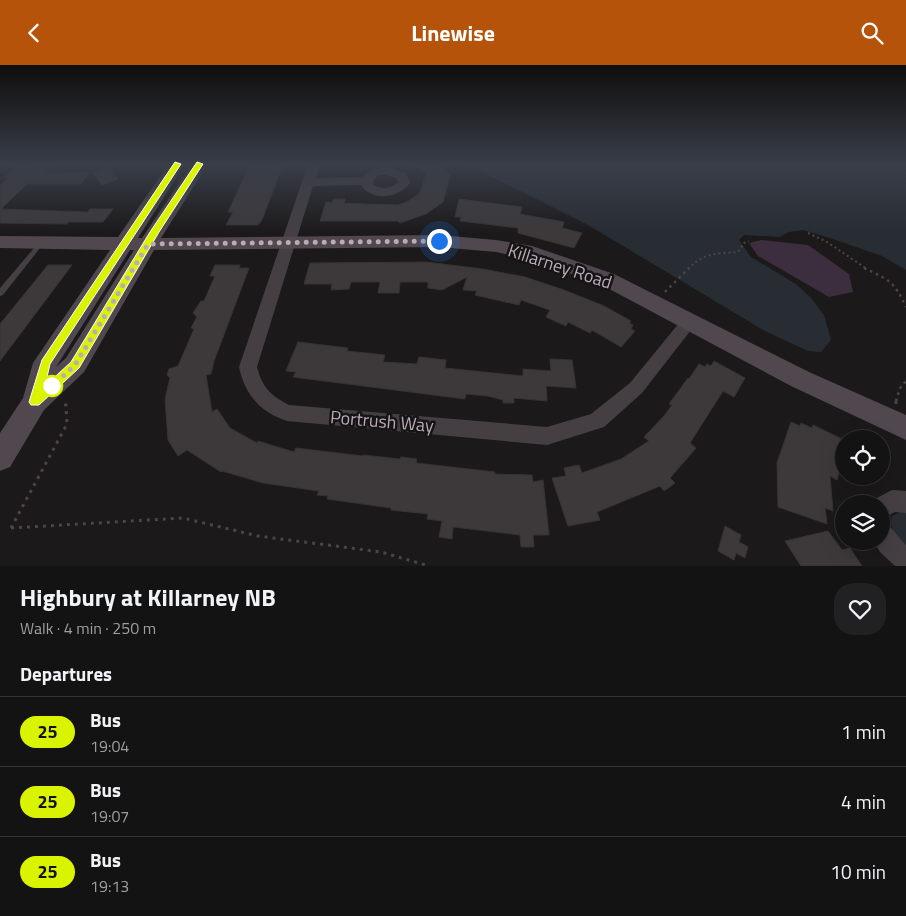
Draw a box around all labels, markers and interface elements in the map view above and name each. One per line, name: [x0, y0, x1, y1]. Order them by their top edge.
text: Linewise: [411, 16, 495, 50]
icon: back: [20, 19, 48, 47]
icon: search: [858, 19, 886, 47]
your location: [427, 229, 452, 254]
street label: Killarney Road: [504, 236, 616, 296]
unlabelled marker: [41, 375, 63, 397]
street label: Portrush Way: [329, 403, 435, 439]
map controls: [835, 430, 890, 550]
button: locate: [835, 430, 890, 485]
button: layers: [835, 495, 890, 550]
text: Highbury at Killarney NB: [20, 579, 276, 615]
button: heart: [834, 583, 886, 635]
text: Walk · 4 min · 250 m: [20, 616, 156, 640]
text: Departures: [20, 659, 112, 688]
text: Bus: [90, 705, 121, 734]
text: 1 min: [841, 717, 886, 746]
text: 25: [37, 718, 58, 745]
text: 19:04: [90, 734, 129, 758]
text: Bus: [90, 775, 121, 804]
text: 4 min: [841, 787, 886, 816]
text: 25: [37, 788, 58, 815]
text: 19:07: [90, 804, 129, 828]
text: Bus: [90, 845, 121, 874]
text: 10 min: [830, 857, 886, 886]
text: 25: [37, 858, 58, 885]
text: 19:13: [90, 874, 129, 898]

